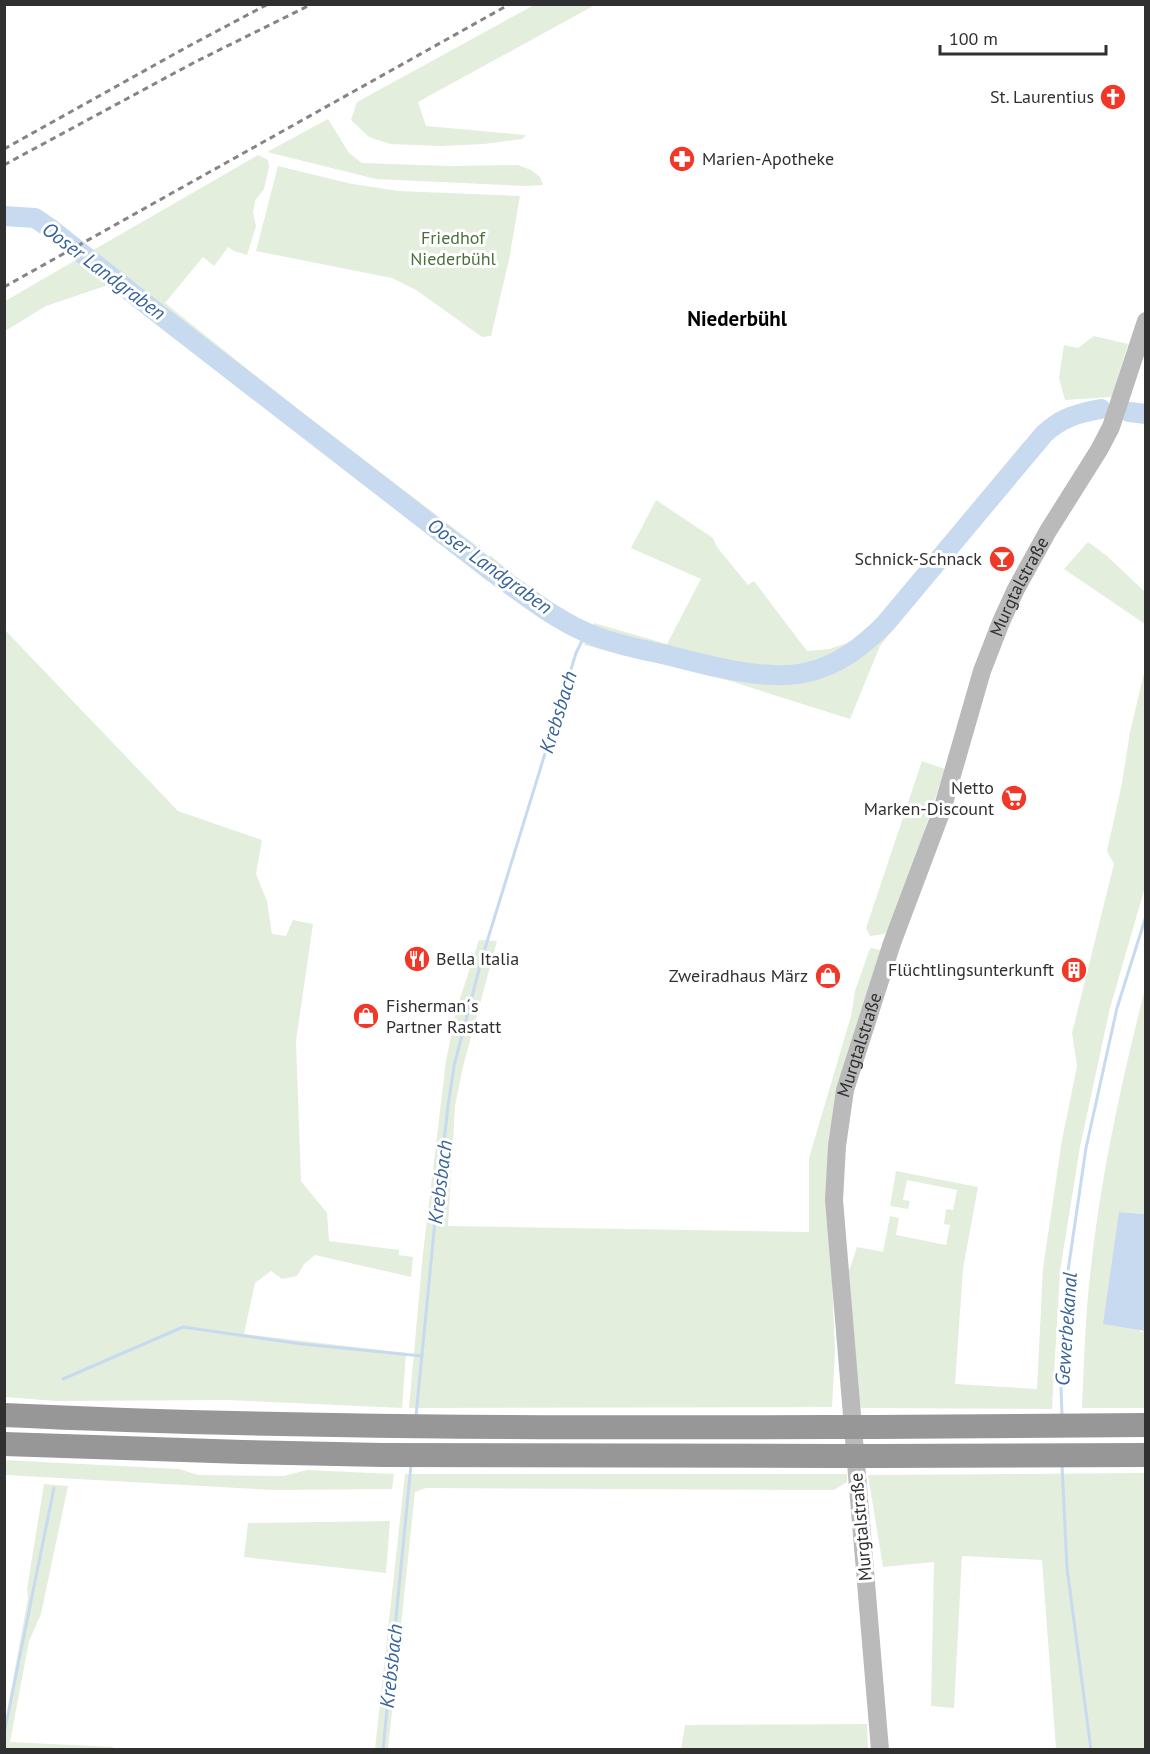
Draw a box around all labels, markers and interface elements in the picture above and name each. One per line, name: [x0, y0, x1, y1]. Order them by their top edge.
scale bar: [940, 18, 1106, 56]
text: 100 m: [949, 27, 998, 50]
church icon: St. Laurentius: [1098, 82, 1128, 112]
place label: St. Laurentius: [990, 85, 1094, 108]
pharmacy icon: Marien-Apotheke: [667, 144, 697, 174]
place label: Marien-Apotheke: [702, 147, 834, 170]
water label: Ooser Landgraben: [37, 216, 171, 326]
park label: Friedhof Niederbühl: [410, 226, 497, 270]
district label: Niederbühl: [687, 305, 788, 332]
water label: Ooser Landgraben: [422, 512, 558, 620]
street label: Murgtalstraße: [985, 533, 1054, 639]
bar icon: Schnick-Schnack: [987, 544, 1017, 574]
place label: Schnick-Schnack: [854, 547, 982, 570]
water label: Krebsbach: [533, 668, 583, 756]
place label: Netto Marken-Discount: [864, 776, 994, 820]
supermarket icon: Netto Marken-Discount: [999, 783, 1029, 813]
restaurant icon: Bella Italia: [402, 944, 432, 974]
place label: Bella Italia: [436, 947, 519, 970]
building icon: Flüchtlingsunterkunft: [1059, 955, 1089, 985]
place label: Flüchtlingsunterkunft: [888, 958, 1054, 981]
shop icon: Zweiradhaus März: [813, 961, 843, 991]
place label: Zweiradhaus März: [669, 964, 808, 987]
street label: Murgtalstraße: [831, 989, 886, 1100]
place label: Fisherman´s Partner Rastatt: [386, 994, 501, 1038]
shop icon: Fisherman´s Partner Rastatt: [351, 1001, 381, 1031]
water label: Krebsbach: [422, 1139, 458, 1225]
water label: Gewerbekanal: [1049, 1271, 1083, 1387]
street label: Murgtalstraße: [844, 1472, 877, 1582]
water label: Krebsbach: [374, 1623, 408, 1709]

